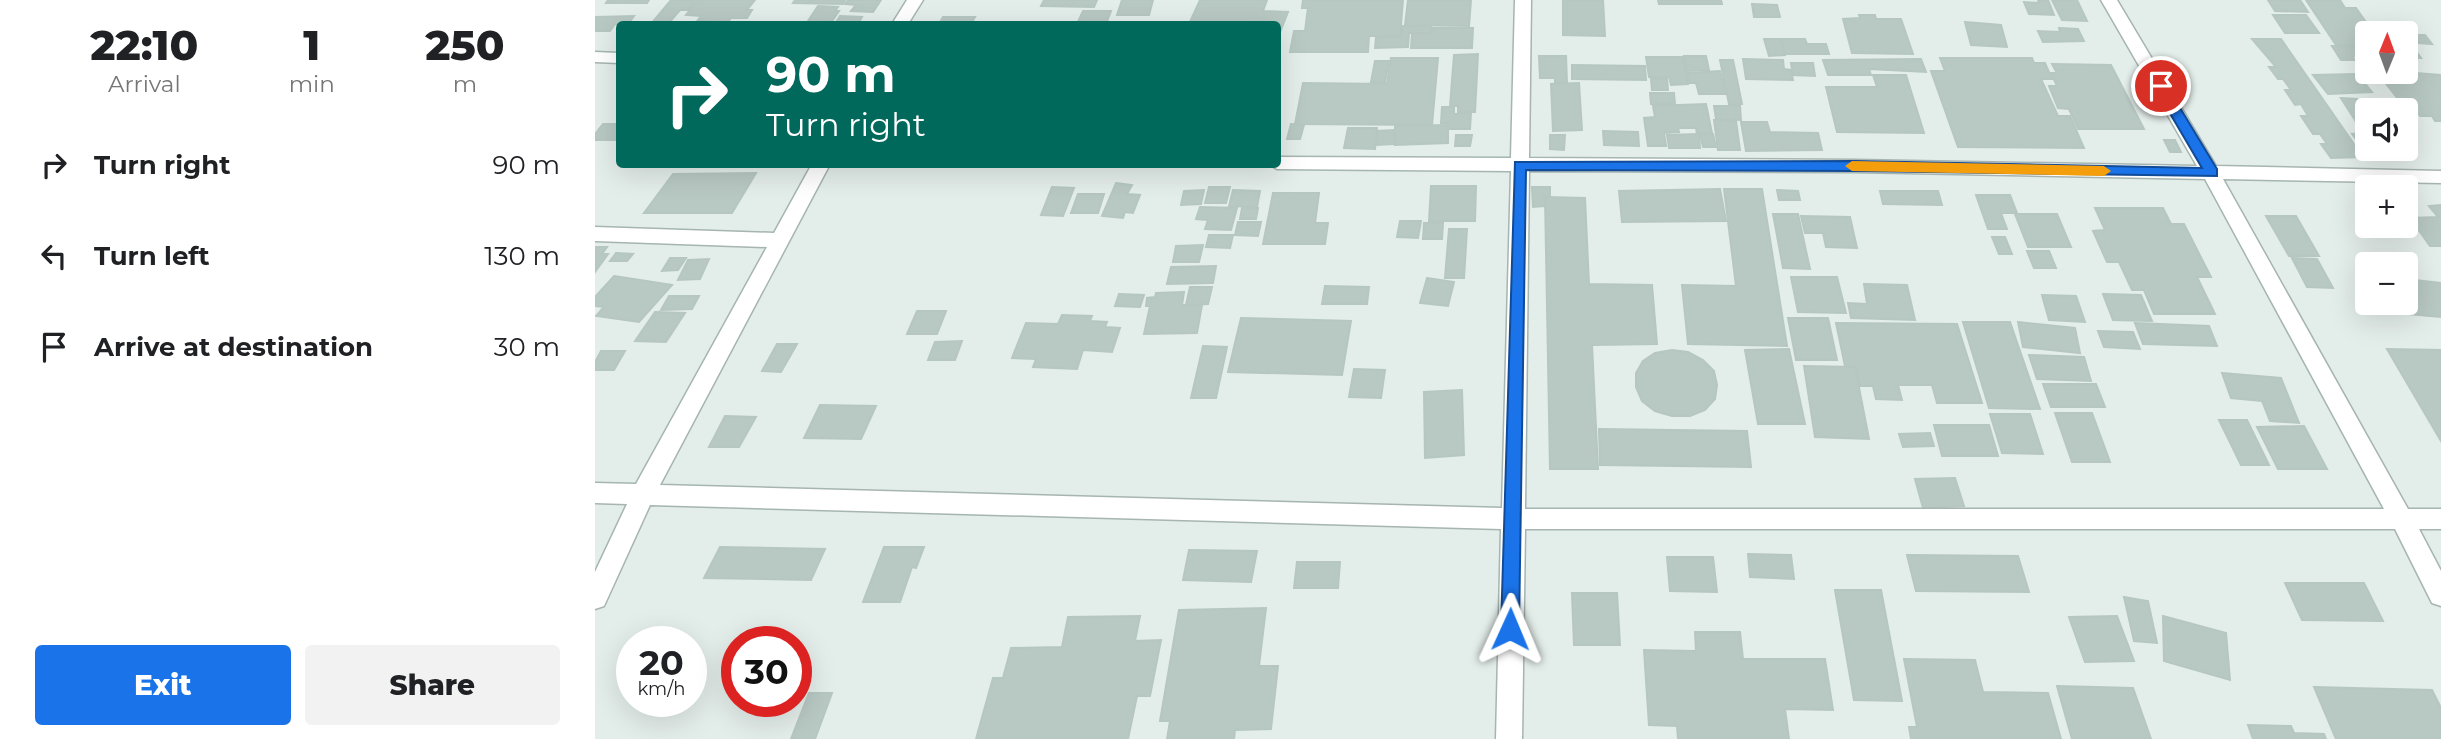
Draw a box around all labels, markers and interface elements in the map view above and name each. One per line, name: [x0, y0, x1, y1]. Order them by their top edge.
text: 22:10: [90, 19, 198, 71]
text: 1: [303, 19, 320, 71]
text: 250: [425, 19, 505, 71]
north arrow: [2355, 21, 2419, 84]
map controls: [2355, 21, 2418, 315]
text: 90 m: [766, 45, 896, 104]
icon: right: [651, 49, 742, 140]
pin: [2131, 56, 2191, 116]
icon: arrive: [2142, 67, 2180, 105]
text: Arrival: [108, 70, 181, 98]
text: min: [289, 70, 335, 98]
text: m: [453, 70, 477, 98]
button: sound: [2355, 98, 2418, 161]
text: Turn right: [766, 105, 926, 144]
icon: right: [35, 146, 73, 184]
text: Turn right: [94, 149, 230, 181]
text: 90 m: [493, 149, 560, 181]
button: +: [2355, 175, 2418, 238]
icon: left: [35, 237, 73, 275]
text: Turn left: [94, 240, 210, 272]
text: 130 m: [484, 240, 560, 272]
button: −: [2355, 252, 2418, 315]
icon: arrive: [35, 328, 73, 366]
text: Arrive at destination: [94, 331, 373, 363]
text: 30 m: [494, 331, 560, 363]
position arrow: [1473, 592, 1547, 666]
speed limit sign: 30: [721, 626, 812, 717]
text: 20: [639, 641, 684, 684]
button: Exit: [35, 645, 291, 725]
button: Share: [305, 645, 560, 725]
text: km/h: [637, 678, 686, 700]

